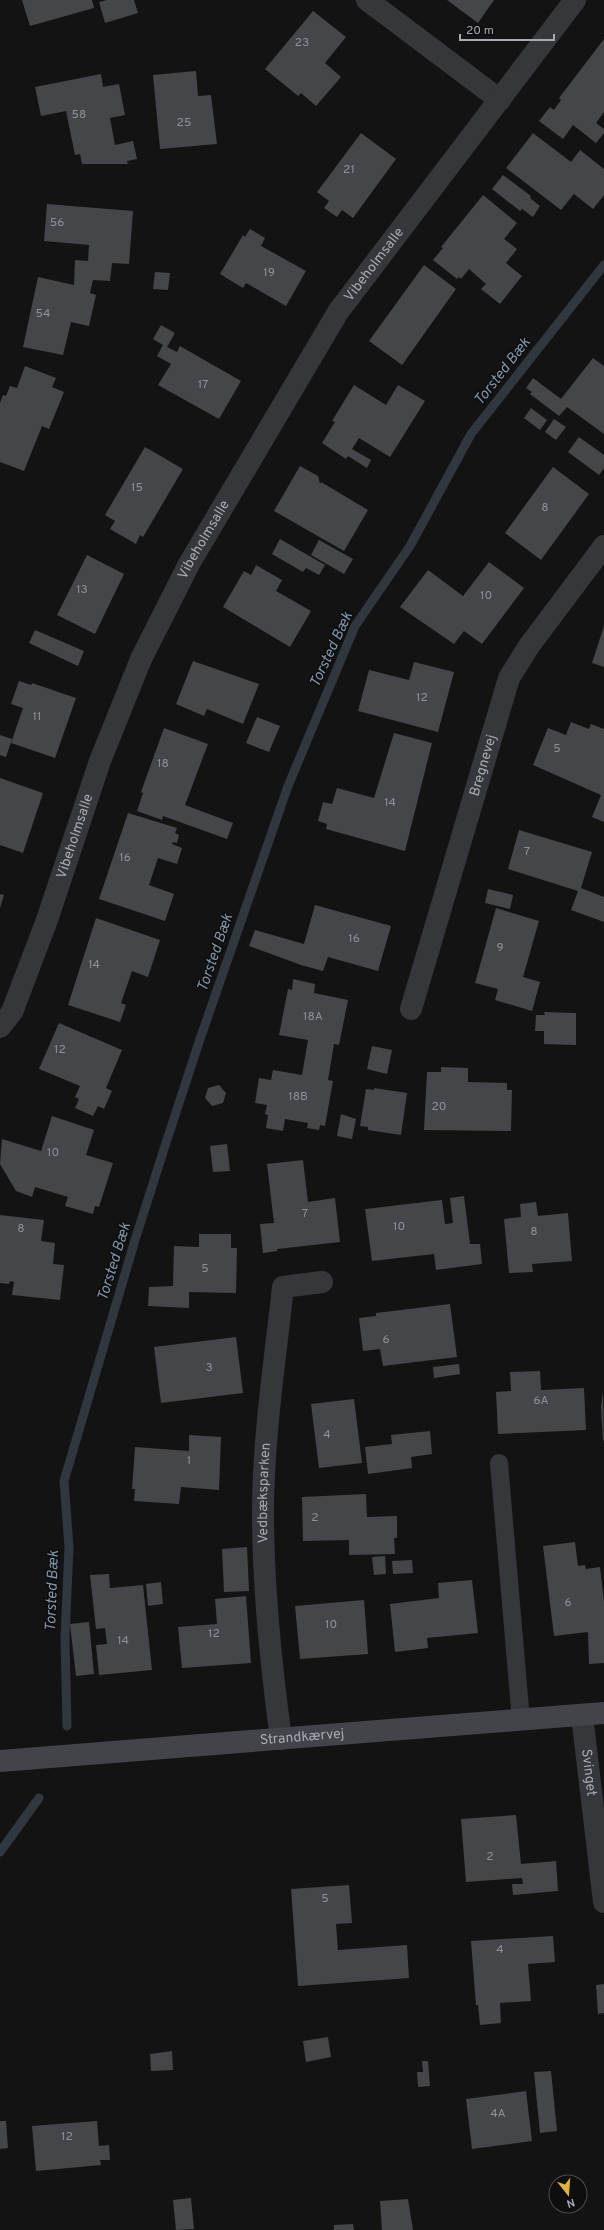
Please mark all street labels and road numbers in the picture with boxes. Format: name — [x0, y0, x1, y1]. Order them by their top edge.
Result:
street label: Vibeholmsalle — [341, 224, 408, 305]
street label: Vibeholmsalle — [174, 497, 233, 582]
street label: Bregnevej — [466, 733, 500, 798]
street label: Vibeholmsalle — [53, 792, 97, 881]
street label: Vedbæksparken — [254, 1442, 274, 1543]
street label: Strandkærvej — [259, 1725, 345, 1749]
street label: Svinget — [578, 1748, 600, 1797]

